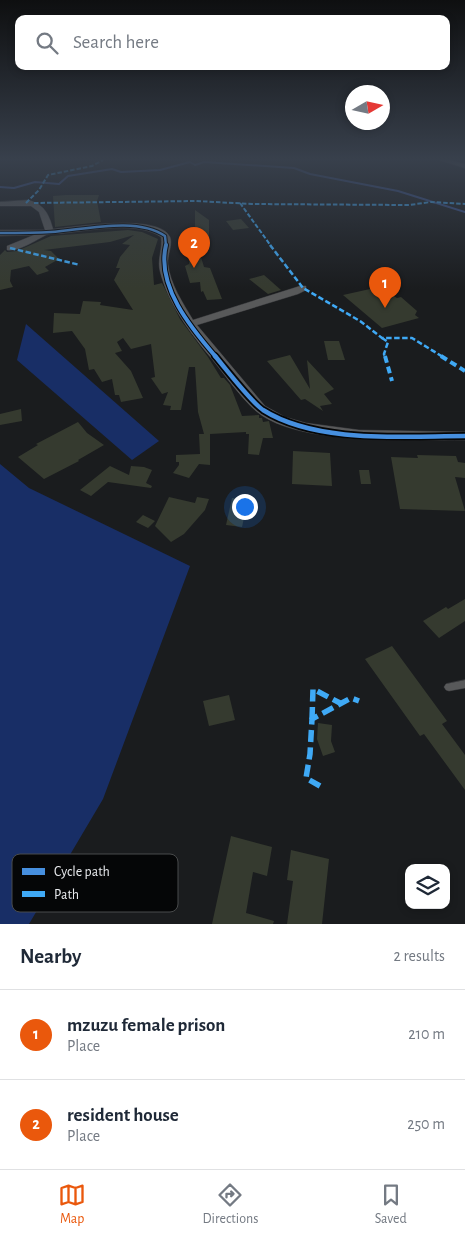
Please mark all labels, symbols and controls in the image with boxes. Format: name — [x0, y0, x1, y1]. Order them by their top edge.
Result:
search box — [15, 15, 450, 70]
icon: search — [33, 29, 61, 57]
text: Search here — [73, 33, 159, 52]
north arrow — [345, 85, 390, 130]
pin: 2 — [178, 227, 210, 268]
pin: 1 — [369, 267, 401, 308]
your location — [232, 494, 258, 520]
legend — [12, 854, 178, 912]
map controls — [405, 864, 450, 909]
button: layers — [405, 864, 450, 909]
text: Cycle path — [54, 865, 110, 879]
text: Path — [54, 888, 79, 902]
text: Nearby — [20, 946, 81, 967]
text: 2 results — [393, 948, 445, 964]
text: mzuzu female prison — [67, 1016, 225, 1035]
text: 1 — [33, 1026, 39, 1042]
text: 210 m — [408, 1026, 445, 1042]
text: Place — [67, 1038, 100, 1054]
text: resident house — [67, 1106, 179, 1125]
text: 2 — [32, 1116, 40, 1132]
text: 250 m — [407, 1116, 445, 1132]
text: Place — [67, 1128, 100, 1144]
tab: Map — [58, 1181, 86, 1228]
tab: Directions — [203, 1181, 258, 1228]
tab: Saved — [375, 1181, 407, 1228]

